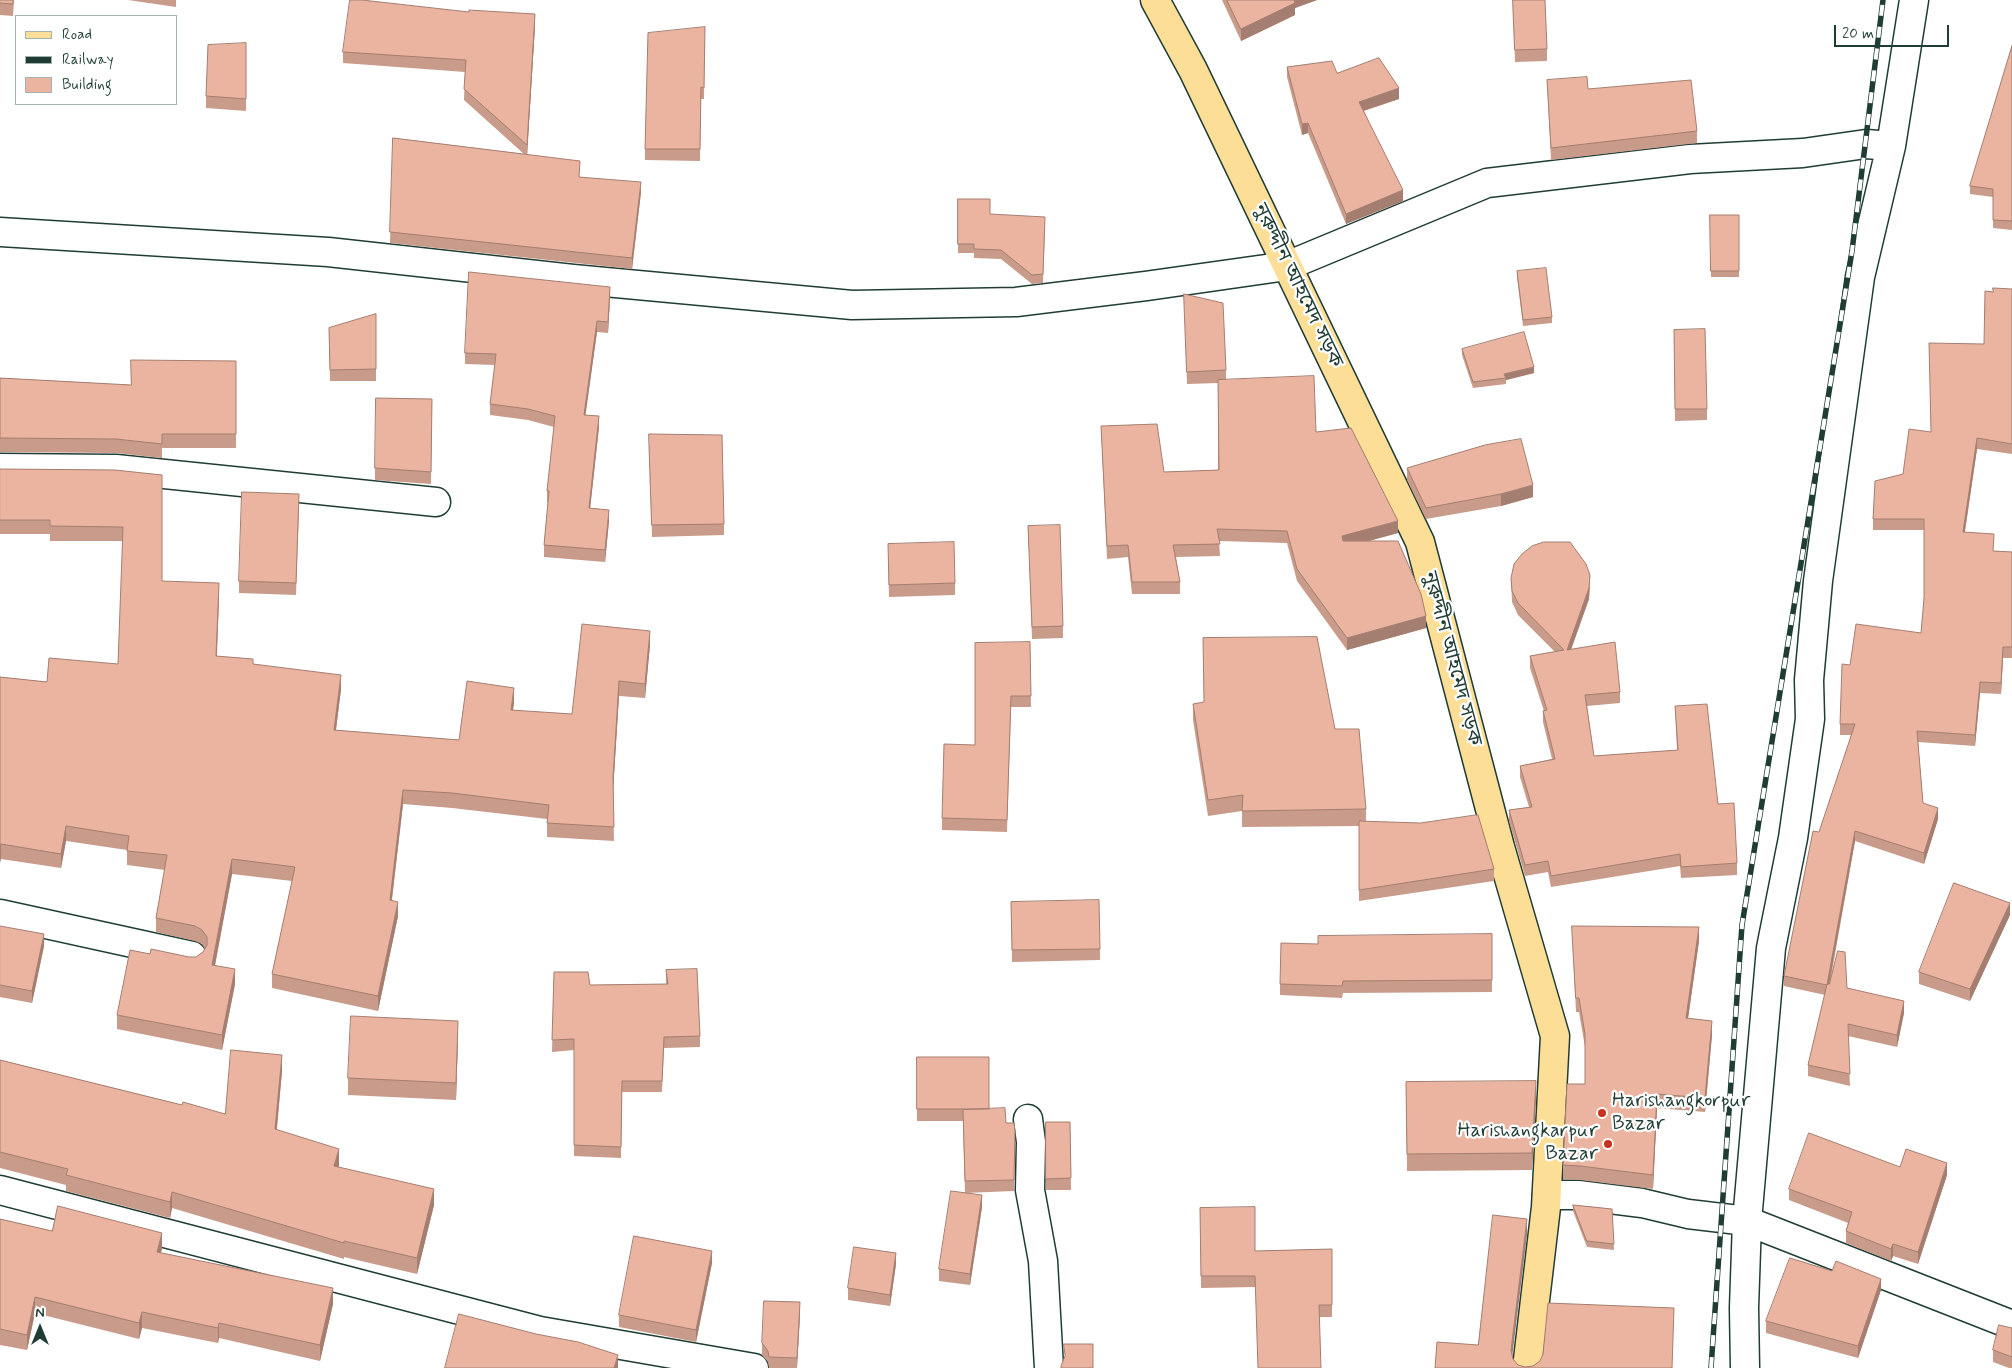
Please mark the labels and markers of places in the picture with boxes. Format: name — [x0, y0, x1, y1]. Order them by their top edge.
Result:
place label: Harishangkorpur Bazar — [1612, 1090, 1750, 1137]
marker: Harishangkorpur Bazar — [1596, 1107, 1608, 1119]
place label: Harishangkarpur Bazar — [1457, 1120, 1598, 1167]
marker: Harishangkarpur Bazar — [1602, 1138, 1614, 1150]

